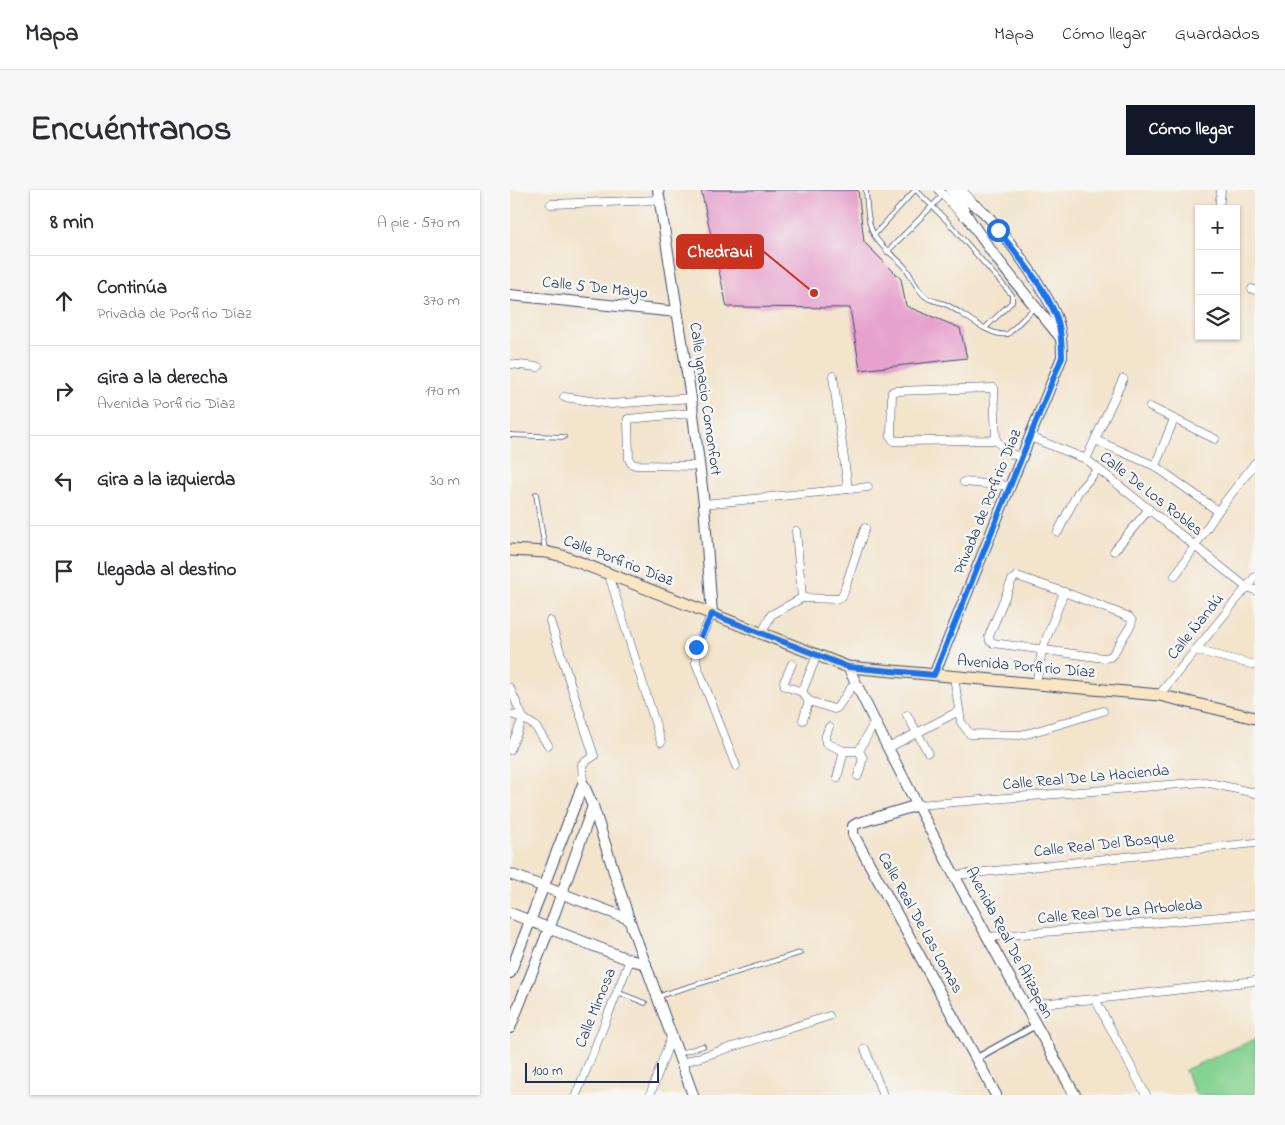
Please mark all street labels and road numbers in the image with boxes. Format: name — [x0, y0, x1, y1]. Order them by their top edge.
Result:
street label: Calle 5 De Mayo — [541, 271, 649, 305]
street label: Calle Ignacio Comonfort — [682, 321, 728, 478]
street label: Privada de Porfirio Díaz — [948, 425, 1028, 578]
street label: Calle De Los Robles — [1094, 446, 1208, 542]
street label: Calle Porfirio Díaz — [560, 529, 677, 593]
street label: Calle Ñandú — [1162, 589, 1230, 665]
street label: Avenida Porfirio Díaz — [956, 649, 1096, 685]
street label: Calle Real De La Hacienda — [1002, 759, 1170, 797]
street label: Calle Real Del Bosque — [1033, 826, 1176, 864]
street label: Calle Real De Las Lomas — [871, 848, 969, 998]
street label: Avenida Real De Atizapan — [959, 863, 1059, 1023]
street label: Calle Real De La Arboleda — [1037, 893, 1203, 931]
street label: Calle Mimosa — [569, 965, 623, 1051]

